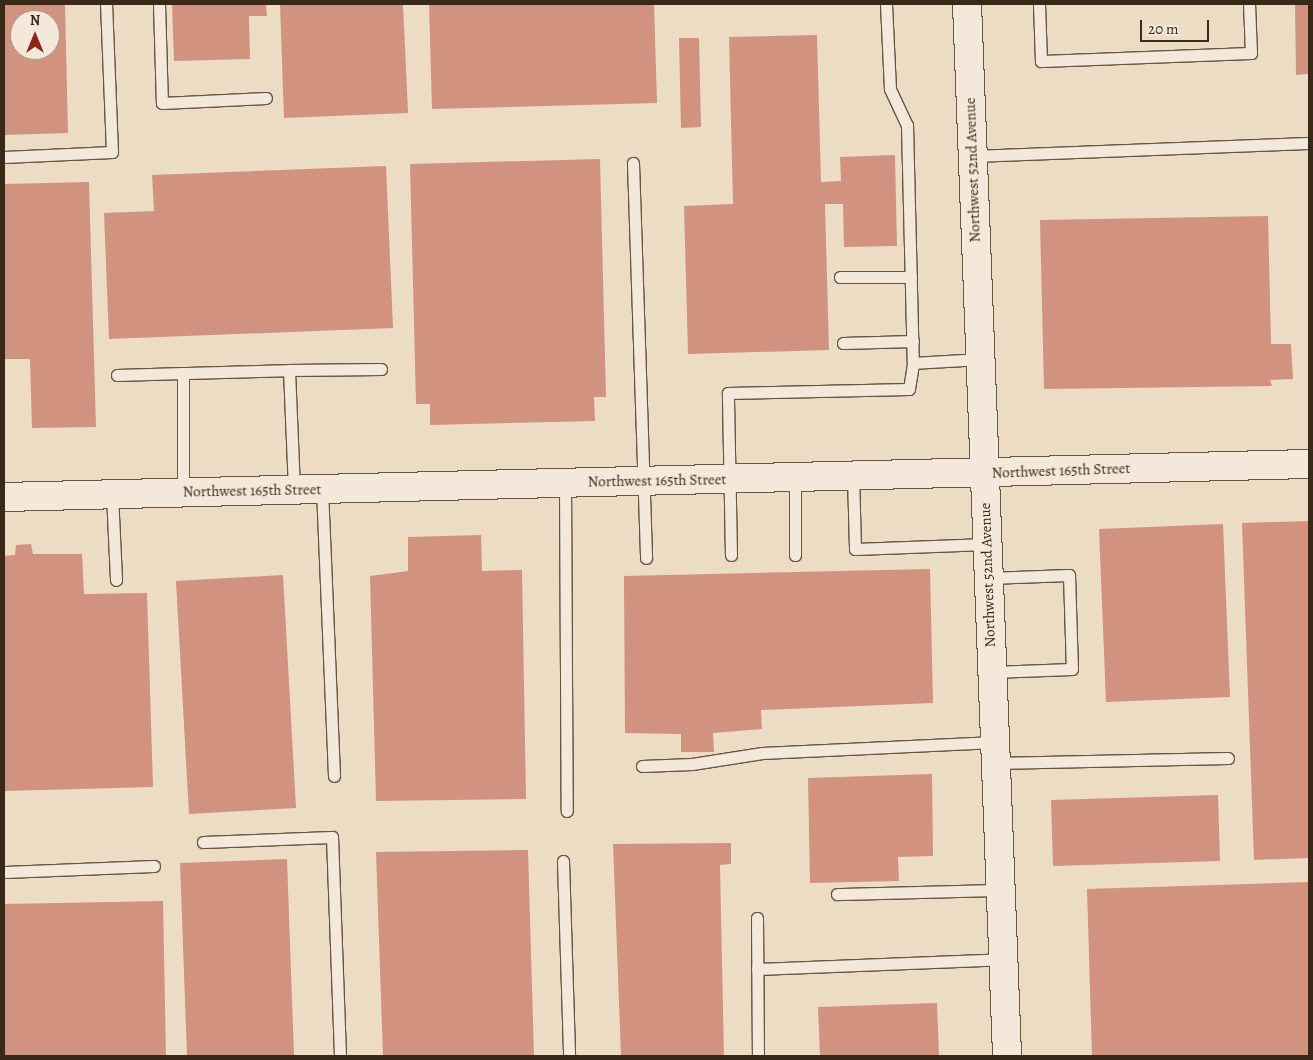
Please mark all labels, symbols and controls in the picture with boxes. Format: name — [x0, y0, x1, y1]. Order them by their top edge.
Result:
north arrow — [10, 10, 60, 60]
scale bar — [1143, 10, 1212, 42]
text: N — [30, 11, 40, 30]
text: 20 m — [1148, 19, 1179, 39]
street label: Northwest 52nd Avenue — [961, 97, 985, 243]
street label: Northwest 165th Street — [991, 460, 1131, 482]
street label: Northwest 165th Street — [588, 471, 726, 491]
street label: Northwest 165th Street — [183, 481, 321, 501]
street label: Northwest 52nd Avenue — [976, 502, 1000, 648]

